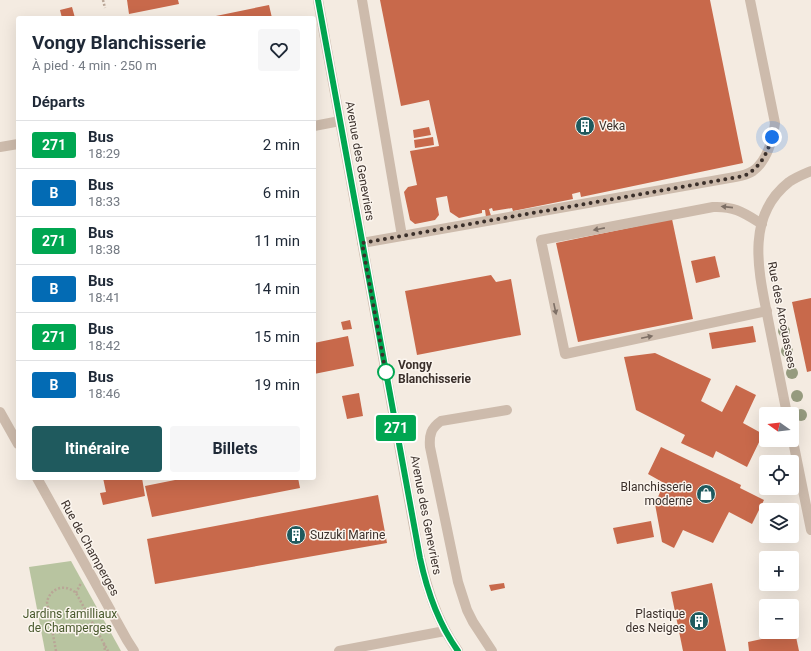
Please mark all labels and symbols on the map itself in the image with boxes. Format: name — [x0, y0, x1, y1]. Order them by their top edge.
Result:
street label: Avenue des Genevriers — [343, 100, 377, 222]
building icon: Veka — [574, 115, 596, 137]
place label: Veka — [599, 119, 625, 133]
your location — [762, 127, 782, 147]
one-way arrow — [721, 204, 733, 211]
one-way arrow — [593, 226, 605, 232]
street label: Rue des Arcouasses — [765, 260, 799, 370]
one-way arrow — [553, 303, 559, 315]
one-way arrow — [640, 333, 653, 339]
place label: Vongy Blanchisserie — [398, 358, 472, 386]
marker: Vongy Blanchisserie — [377, 363, 395, 381]
north arrow — [759, 407, 799, 447]
line badge: 271 — [373, 415, 419, 441]
street label: Avenue des Genevriers — [408, 454, 444, 576]
place label: Blanchisserie moderne — [621, 480, 692, 508]
shop icon: Blanchisserie moderne — [695, 483, 717, 505]
street label: Rue de Champerges — [58, 498, 122, 598]
building icon: Suzuki Marine — [285, 524, 307, 546]
place label: Suzuki Marine — [310, 528, 385, 542]
park label: Jardins familliaux de Champerges — [23, 607, 117, 635]
place label: Plastique des Neiges — [626, 607, 685, 635]
building icon: Plastique des Neiges — [688, 610, 710, 632]

